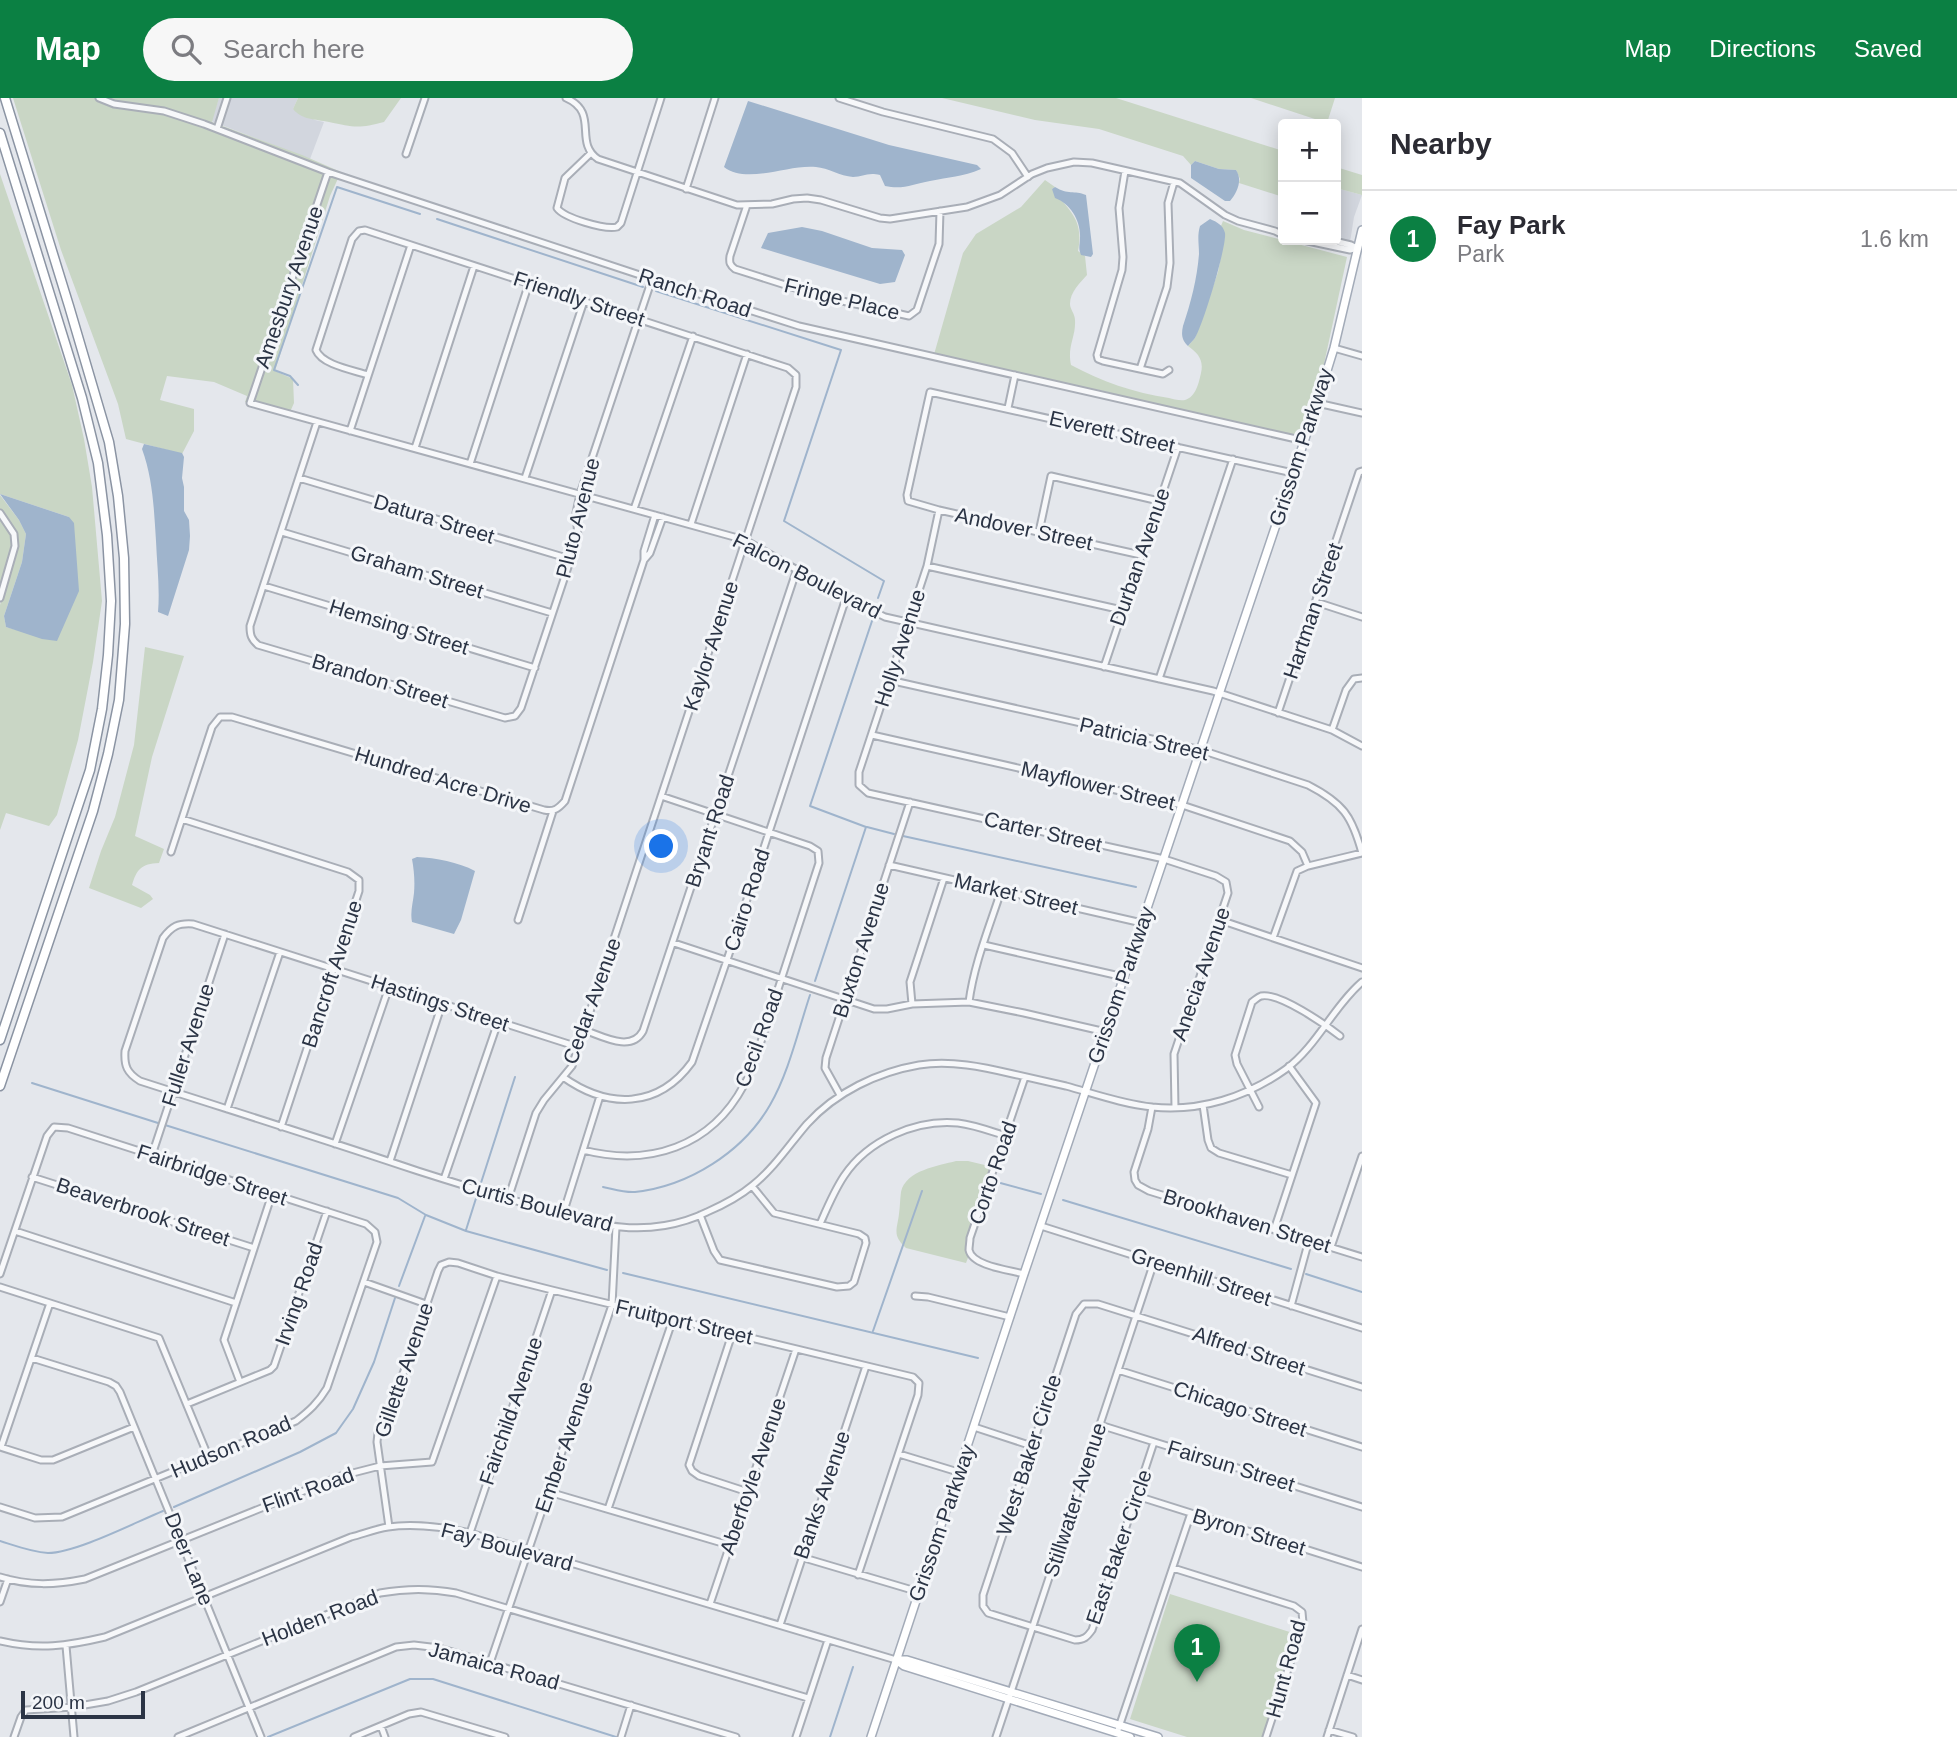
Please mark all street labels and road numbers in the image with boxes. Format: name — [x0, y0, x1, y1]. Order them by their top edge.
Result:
street label: Amesbury Avenue — [250, 203, 327, 371]
street label: Ranch Road — [636, 264, 754, 322]
street label: Friendly Street — [511, 266, 648, 331]
street label: Fringe Place — [782, 273, 902, 324]
street label: Grissom Parkway — [1264, 365, 1337, 529]
street label: Everett Street — [1047, 406, 1177, 457]
street label: Pluto Avenue — [551, 455, 604, 581]
street label: Durban Avenue — [1105, 485, 1174, 629]
street label: Datura Street — [371, 489, 497, 548]
street label: Andover Street — [953, 503, 1095, 554]
street label: Falcon Boulevard — [729, 528, 885, 623]
street label: Graham Street — [348, 540, 487, 603]
street label: Hartman Street — [1278, 540, 1347, 682]
street label: Kaylor Avenue — [679, 578, 742, 714]
street label: Holly Avenue — [870, 586, 929, 710]
street label: Hemsing Street — [327, 594, 472, 659]
street label: Brandon Street — [309, 649, 451, 712]
street label: Patricia Street — [1077, 712, 1211, 765]
street label: Hundred Acre Drive — [352, 742, 534, 817]
street label: Mayflower Street — [1019, 757, 1178, 814]
street label: Bryant Road — [681, 772, 738, 890]
street label: Carter Street — [982, 807, 1104, 856]
street label: Cairo Road — [719, 846, 774, 954]
street label: Market Street — [952, 868, 1080, 919]
street label: Buxton Avenue — [828, 879, 893, 1020]
street label: Bancroft Avenue — [297, 897, 366, 1051]
street label: Grissom Parkway — [1083, 903, 1158, 1066]
street label: Anecia Avenue — [1167, 904, 1234, 1044]
street label: Cedar Avenue — [558, 935, 625, 1067]
street label: Hastings Street — [368, 969, 512, 1036]
street label: Fuller Avenue — [157, 980, 218, 1109]
street label: Cecil Road — [730, 986, 787, 1090]
street label: Corto Road — [964, 1118, 1021, 1227]
street label: Fairbridge Street — [134, 1139, 290, 1210]
street label: Beaverbrook Street — [54, 1173, 233, 1250]
street label: Curtis Boulevard — [459, 1173, 615, 1236]
street label: Brookhaven Street — [1161, 1184, 1334, 1257]
street label: Irving Road — [270, 1239, 327, 1348]
street label: Greenhill Street — [1128, 1243, 1274, 1310]
street label: Fruitport Street — [613, 1295, 755, 1349]
street label: Gillette Avenue — [370, 1299, 437, 1440]
street label: Alfred Street — [1190, 1322, 1308, 1380]
street label: Fairchild Avenue — [474, 1334, 547, 1488]
street label: West Baker Circle — [992, 1372, 1065, 1538]
street label: Chicago Street — [1171, 1376, 1310, 1441]
street label: Ember Avenue — [530, 1378, 597, 1516]
street label: Aberfoyle Avenue — [715, 1394, 790, 1557]
street label: Hudson Road — [167, 1411, 294, 1482]
street label: Stillwater Avenue — [1039, 1420, 1110, 1580]
street label: Banks Avenue — [789, 1428, 854, 1562]
street label: Fairsun Street — [1165, 1435, 1298, 1496]
street label: Grissom Parkway — [904, 1441, 979, 1604]
street label: Flint Road — [259, 1462, 357, 1517]
street label: East Baker Circle — [1081, 1466, 1156, 1627]
street label: Byron Street — [1190, 1503, 1308, 1560]
street label: Deer Lane — [160, 1509, 218, 1609]
street label: Fay Boulevard — [439, 1518, 576, 1575]
street label: Holden Road — [258, 1585, 381, 1650]
street label: Hunt Road — [1261, 1617, 1310, 1720]
street label: Jamaica Road — [426, 1637, 562, 1694]

